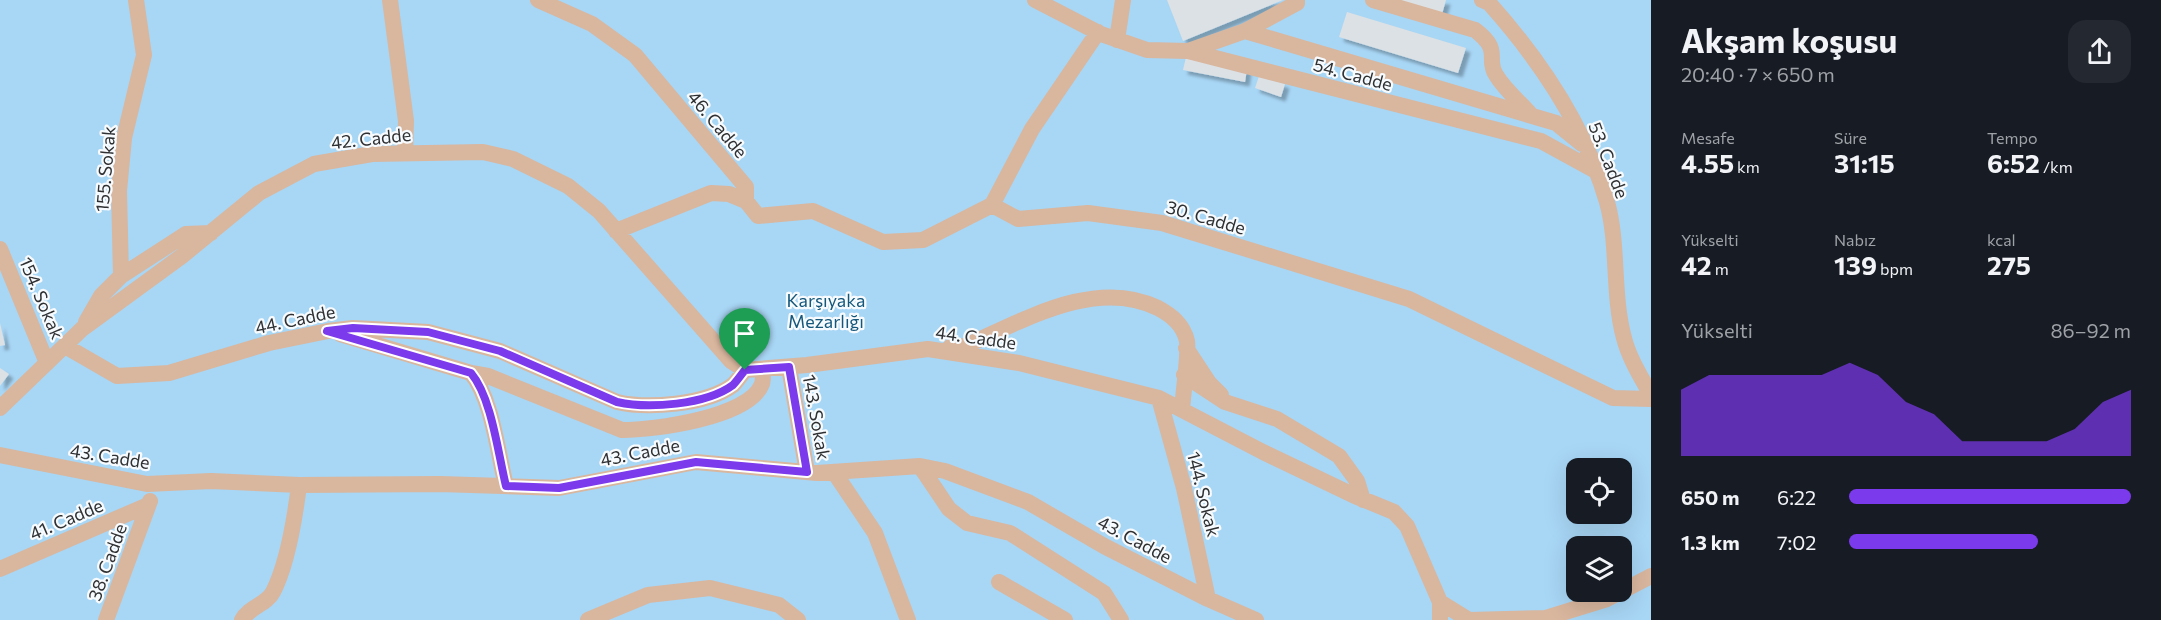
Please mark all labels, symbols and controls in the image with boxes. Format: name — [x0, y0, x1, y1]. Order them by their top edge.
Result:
text: Akşam koşusu — [1681, 19, 1897, 60]
button: share — [2068, 20, 2131, 83]
street label: 54. Cadde — [1311, 53, 1395, 95]
text: 20:40 · 7 × 650 m — [1681, 62, 1835, 86]
street label: 46. Cadde — [683, 86, 753, 162]
street label: 53. Cadde — [1584, 119, 1634, 201]
street label: 42. Cadde — [330, 123, 412, 153]
street label: 155. Sokak — [90, 125, 120, 213]
text: Mesafe — [1681, 128, 1735, 147]
text: Süre — [1834, 128, 1867, 147]
text: Tempo — [1987, 128, 2037, 147]
text: 4.55 — [1681, 147, 1734, 178]
text: 31:15 — [1834, 147, 1895, 178]
text: 6:52 — [1987, 147, 2040, 178]
text: km — [1734, 157, 1760, 176]
text: /km — [2040, 157, 2073, 176]
street label: 30. Cadde — [1164, 195, 1248, 239]
text: Yükselti — [1681, 230, 1739, 249]
text: Nabız — [1834, 230, 1876, 249]
text: kcal — [1987, 230, 2016, 249]
text: 42 — [1681, 249, 1712, 280]
text: 139 — [1834, 249, 1877, 280]
text: 275 — [1987, 249, 2031, 280]
street label: 154. Sokak — [15, 254, 69, 342]
text: m — [1712, 259, 1729, 278]
text: bpm — [1877, 259, 1913, 278]
park label: Karşıyaka Mezarlığı — [787, 289, 865, 332]
street label: 44. Cadde — [253, 300, 337, 338]
pin — [719, 308, 770, 370]
icon: arrive — [728, 317, 761, 350]
text: Yükselti — [1681, 318, 1753, 342]
text: 86–92 m — [2050, 318, 2131, 342]
street label: 44. Cadde — [934, 320, 1018, 354]
street label: 143. Sokak — [799, 373, 835, 462]
street label: 43. Cadde — [598, 434, 682, 470]
street label: 43. Cadde — [69, 439, 151, 473]
street label: 144. Sokak — [1183, 449, 1225, 539]
map controls — [1566, 458, 1632, 602]
button: locate — [1566, 458, 1632, 524]
text: 650 m — [1681, 485, 1740, 509]
text: 6:22 — [1777, 485, 1816, 509]
street label: 41. Cadde — [26, 494, 106, 544]
street label: 43. Cadde — [1094, 510, 1176, 568]
street label: 38. Cadde — [83, 520, 131, 604]
text: 1.3 km — [1681, 530, 1740, 554]
text: 7:02 — [1777, 530, 1816, 554]
button: layers — [1566, 536, 1632, 602]

